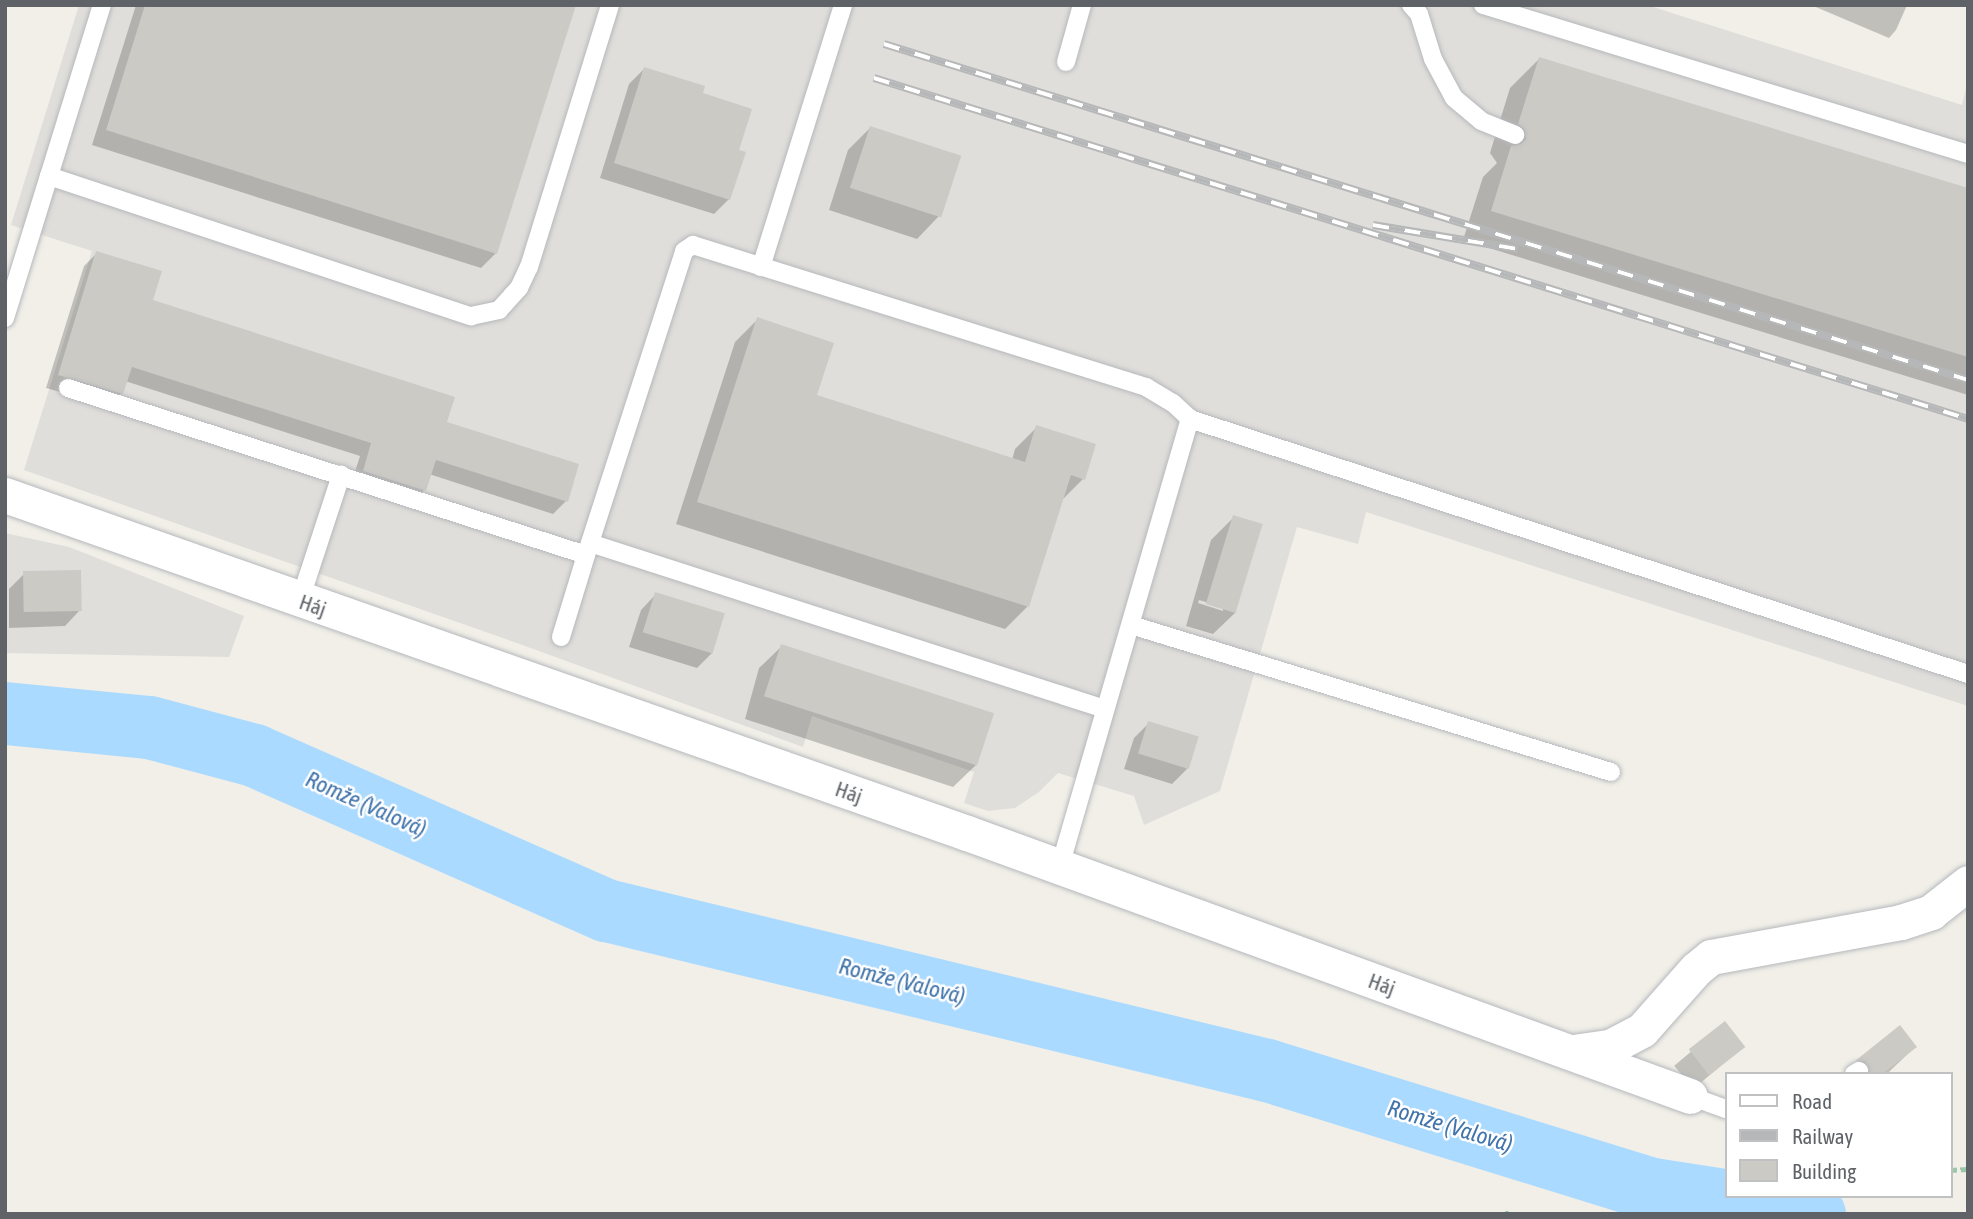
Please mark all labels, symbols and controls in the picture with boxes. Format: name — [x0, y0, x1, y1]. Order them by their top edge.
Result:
street label: Háj — [296, 589, 330, 621]
water label: Romže (Valová) — [301, 765, 431, 843]
street label: Háj — [832, 776, 866, 808]
water label: Romže (Valová) — [836, 952, 968, 1010]
street label: Háj — [1365, 968, 1399, 1000]
legend — [1724, 1072, 1952, 1198]
text: Road — [1792, 1089, 1832, 1113]
water label: Romže (Valová) — [1384, 1094, 1516, 1158]
text: Railway — [1792, 1124, 1853, 1148]
text: Building — [1792, 1159, 1856, 1183]

